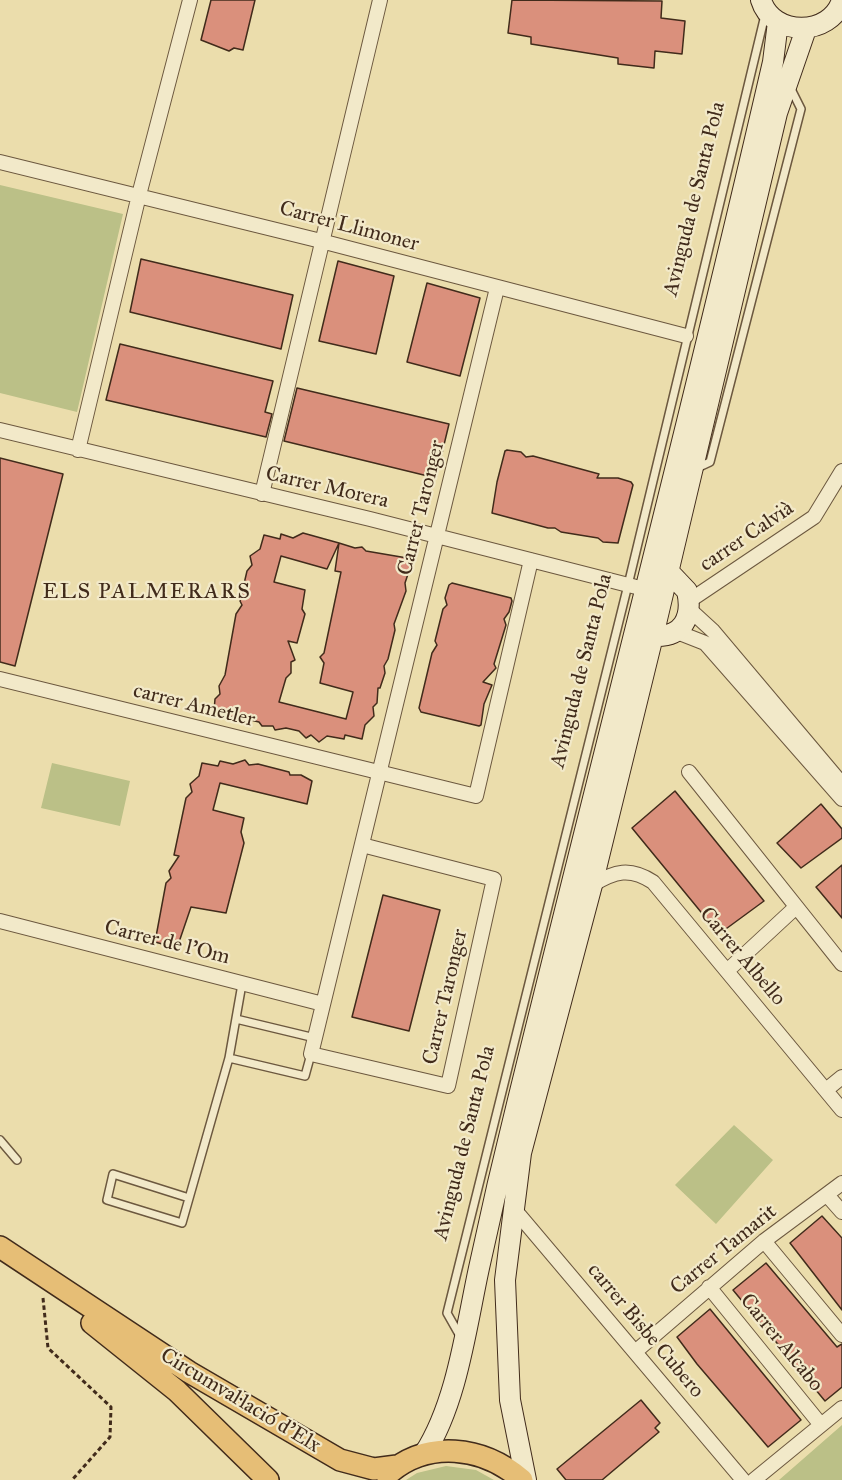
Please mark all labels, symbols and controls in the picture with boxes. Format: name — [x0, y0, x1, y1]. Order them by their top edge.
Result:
street label: Avinguda de Santa Pola — [659, 99, 731, 299]
street label: Carrer Llimoner — [277, 196, 421, 258]
street label: Carrer Taronger — [393, 438, 451, 578]
street label: Carrer Morera — [263, 462, 391, 514]
street label: carrer Calvià — [695, 496, 799, 578]
street label: Avinguda de Santa Pola — [546, 571, 618, 771]
district label: ELS PALMERARS — [43, 580, 251, 606]
street label: carrer Ametler — [130, 679, 258, 733]
street label: Carrer Albello — [694, 903, 790, 1011]
street label: Carrer de l'Om — [102, 915, 232, 971]
street label: Carrer Taronger — [418, 927, 474, 1067]
street label: Avinguda de Santa Pola — [429, 1043, 501, 1243]
street label: Carrer Tamarit — [666, 1199, 782, 1301]
street label: carrer Bisbe Cubero — [581, 1259, 709, 1403]
street label: Carrer Alcabo — [734, 1289, 828, 1397]
street label: Circumval·lació d'Elx — [155, 1343, 325, 1459]

